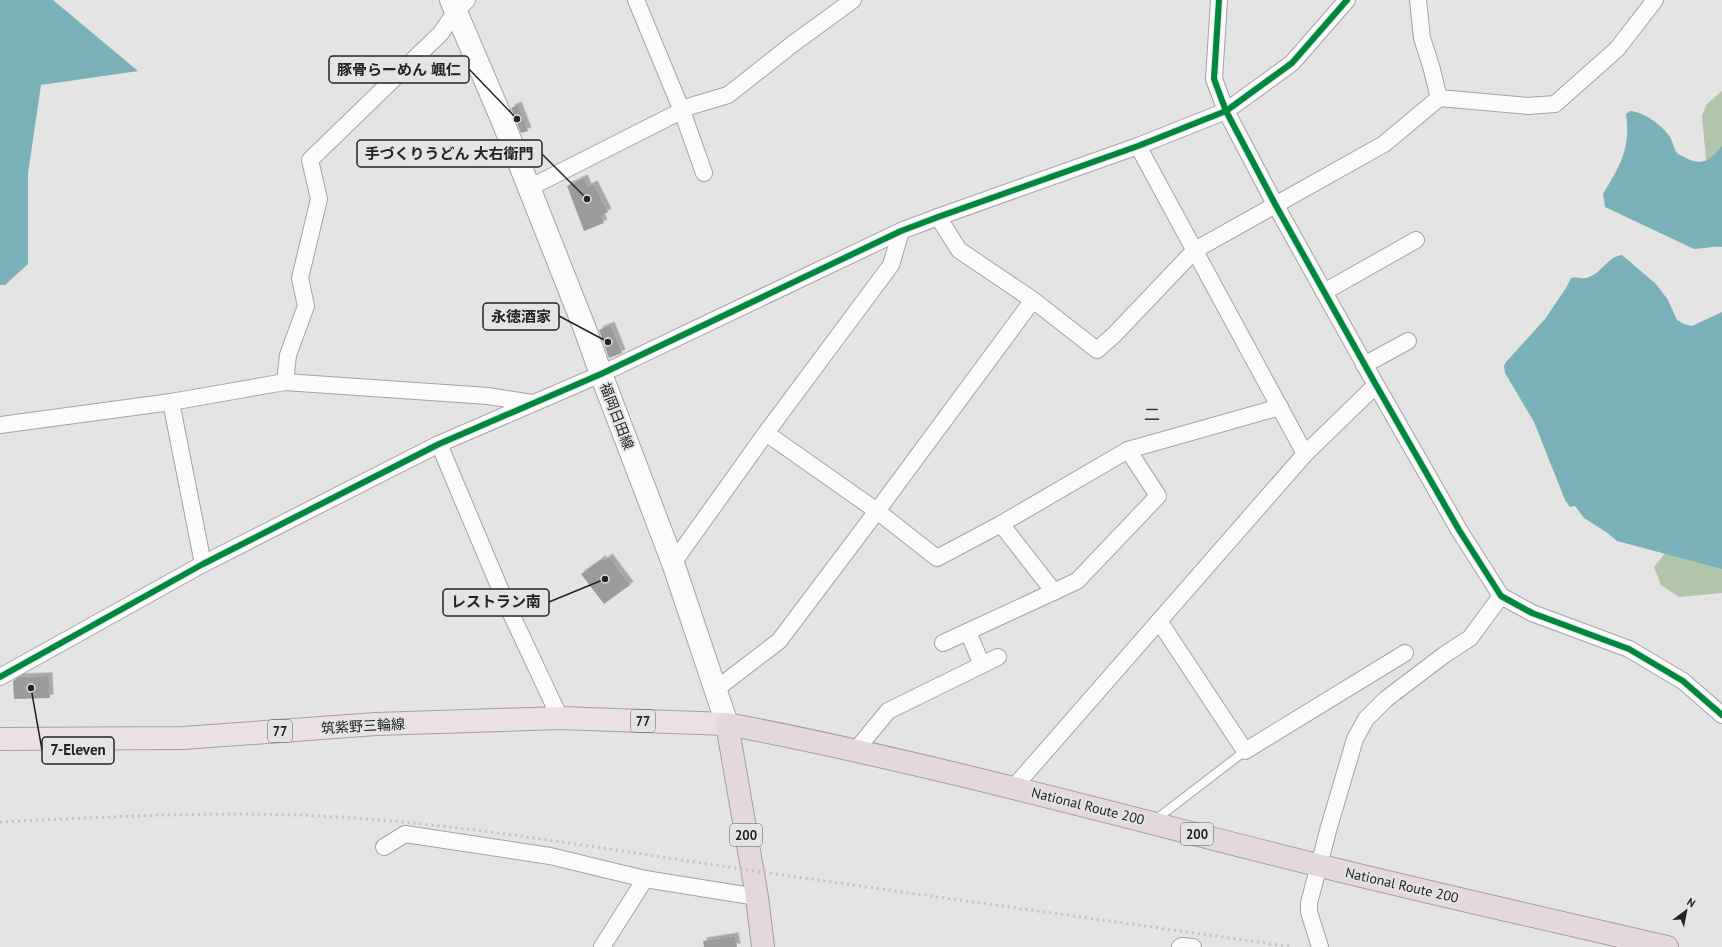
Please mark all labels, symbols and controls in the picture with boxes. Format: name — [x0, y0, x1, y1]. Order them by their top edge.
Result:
callout: 豚骨らーめん 颯仁 — [329, 56, 469, 83]
text: 豚骨らーめん 颯仁 — [337, 60, 461, 79]
callout: 手づくりうどん 大右衛門 — [357, 140, 542, 167]
text: 手づくりうどん 大右衛門 — [365, 144, 533, 163]
callout: 永徳酒家 — [483, 303, 559, 330]
text: 永徳酒家 — [491, 307, 551, 326]
street label: 福岡日田線 — [596, 380, 638, 452]
district label: 二 — [1144, 404, 1160, 424]
callout: レストラン南 — [443, 589, 549, 616]
text: レストラン南 — [451, 592, 541, 611]
road number: 77 — [631, 710, 655, 732]
street label: 筑紫野三輪線 — [321, 715, 405, 737]
road number: 77 — [268, 720, 292, 742]
callout: 7-Eleven — [42, 737, 114, 764]
text: 7-Eleven — [50, 740, 106, 759]
street label: National Route 200 — [1030, 783, 1147, 829]
road number: 200 — [1181, 823, 1213, 845]
road number: 200 — [730, 824, 762, 846]
street label: National Route 200 — [1344, 863, 1461, 907]
north arrow — [1666, 891, 1706, 931]
text: N — [1685, 895, 1698, 910]

